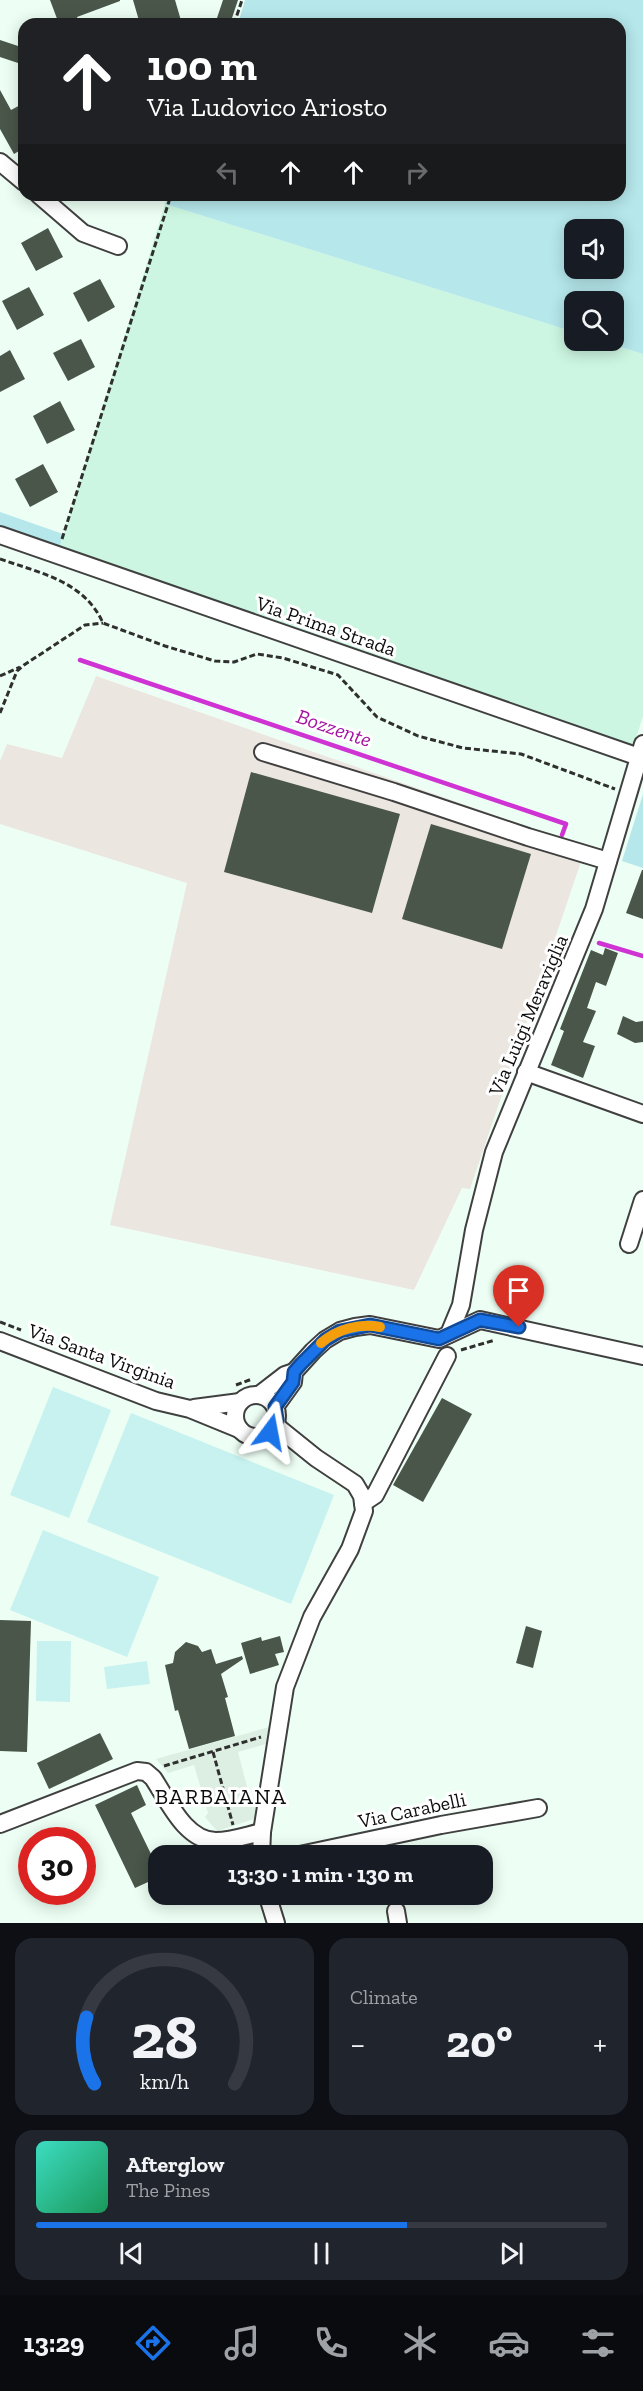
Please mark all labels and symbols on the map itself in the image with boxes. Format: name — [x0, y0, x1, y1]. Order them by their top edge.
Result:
street label: Via Prima Strada — [252, 591, 399, 661]
water label: Bozzente — [293, 703, 375, 752]
street label: Via Luigi Meraviglia — [483, 931, 573, 1100]
pin — [493, 1265, 544, 1327]
street label: Via Santa Virginia — [24, 1318, 179, 1394]
position arrow — [238, 1400, 302, 1464]
district label: BARBAIANA — [155, 1783, 287, 1810]
street label: Via Carabelli — [355, 1787, 468, 1833]
speed limit sign: 30 — [18, 1827, 96, 1905]

